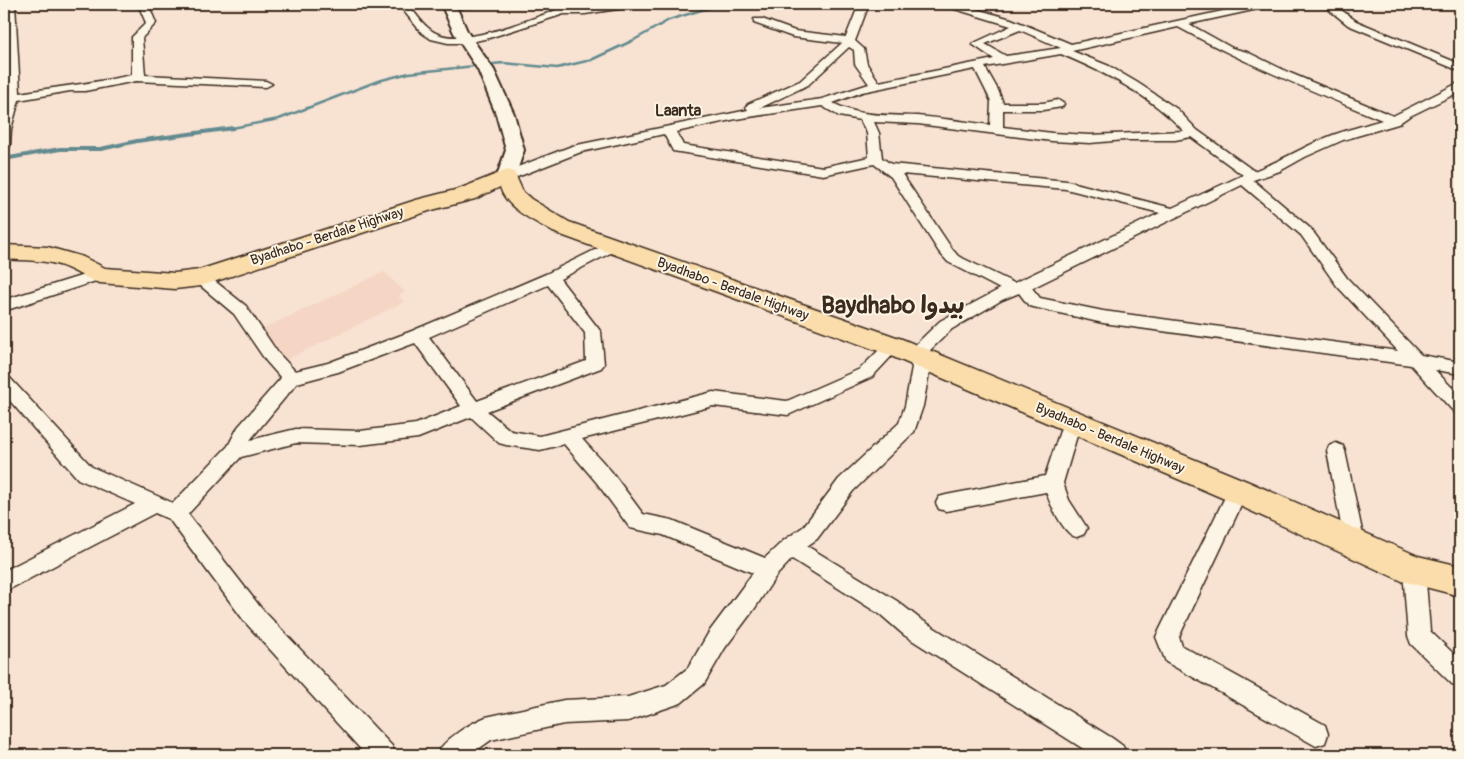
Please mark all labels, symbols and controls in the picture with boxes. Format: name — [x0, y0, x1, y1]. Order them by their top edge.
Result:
district label: Laanta — [655, 101, 702, 121]
street label: Byadhabo - Berdale Highway — [248, 203, 406, 269]
street label: Byadhabo - Berdale Highway — [655, 254, 811, 324]
district label: Baydhabo بيدوا — [821, 291, 965, 320]
street label: Byadhabo - Berdale Highway — [1033, 399, 1187, 477]

